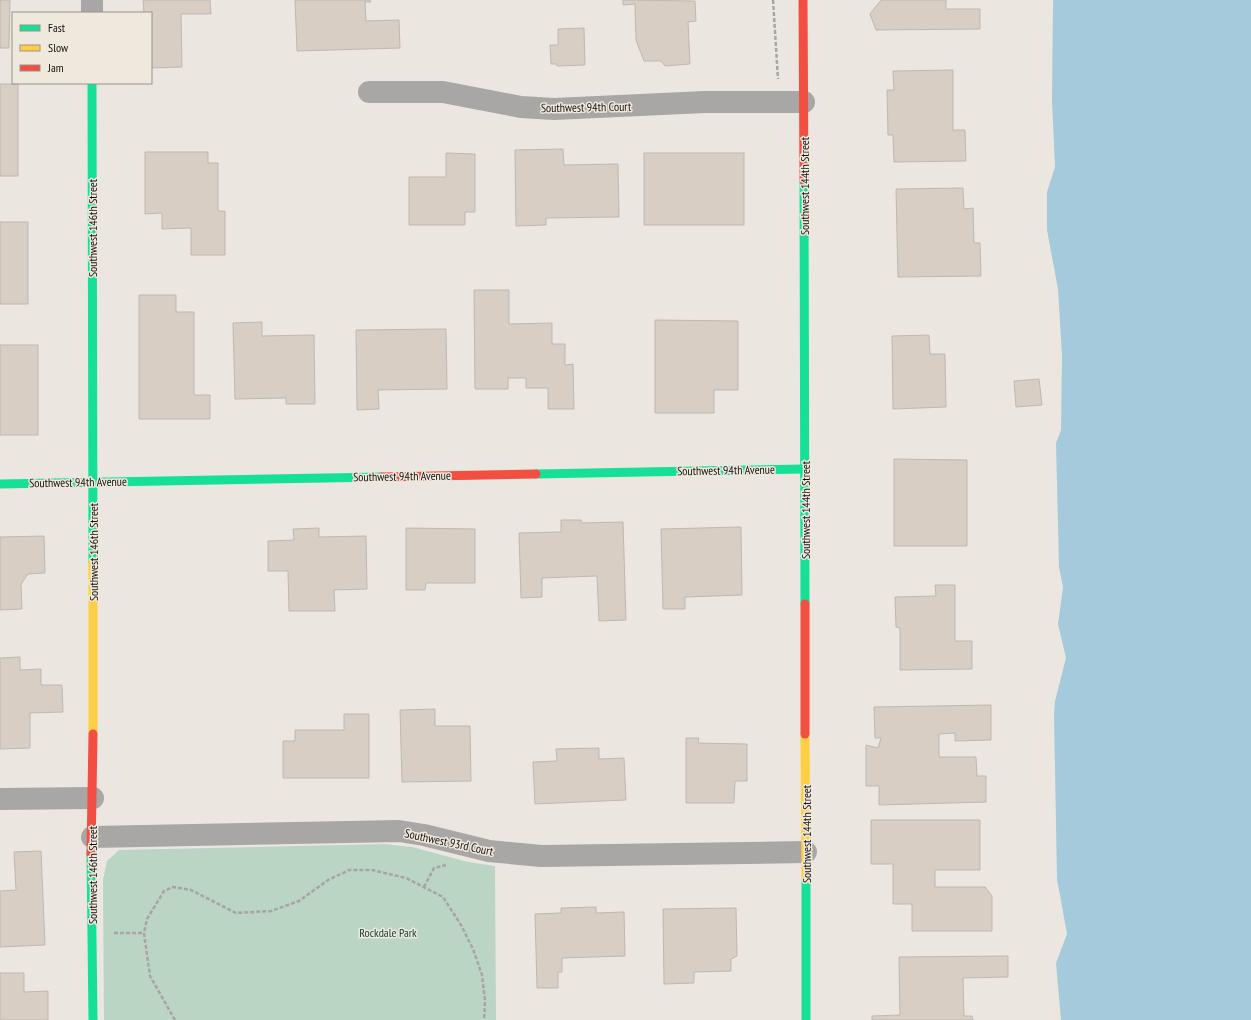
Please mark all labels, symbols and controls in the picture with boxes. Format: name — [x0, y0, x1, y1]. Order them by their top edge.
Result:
legend — [12, 12, 152, 84]
text: Fast — [48, 20, 66, 35]
text: Slow — [48, 40, 69, 55]
text: Jam — [47, 60, 64, 75]
street label: Southwest 94th Court — [541, 99, 632, 115]
street label: Southwest 144th Street — [797, 136, 812, 235]
street label: Southwest 146th Street — [85, 178, 100, 277]
street label: Southwest 144th Street — [798, 460, 813, 559]
street label: Southwest 94th Avenue — [677, 462, 775, 478]
street label: Southwest 94th Avenue — [353, 468, 451, 484]
street label: Southwest 94th Avenue — [29, 474, 127, 490]
street label: Southwest 146th Street — [86, 502, 101, 601]
street label: Southwest 144th Street — [799, 784, 814, 883]
street label: Southwest 146th Street — [85, 825, 100, 924]
street label: Southwest 93rd Court — [403, 825, 495, 859]
park label: Rockdale Park — [359, 925, 417, 940]

